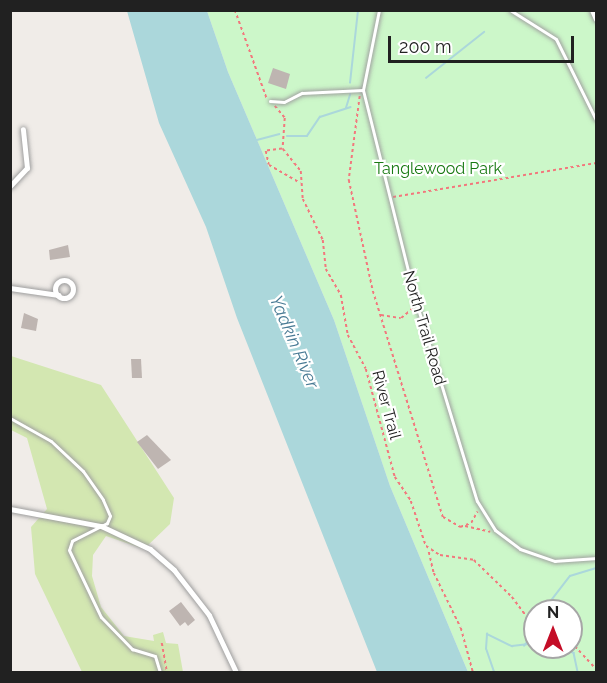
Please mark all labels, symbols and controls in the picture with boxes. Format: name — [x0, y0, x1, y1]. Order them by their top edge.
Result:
scale bar — [391, 24, 577, 62]
text: 200 m — [399, 36, 452, 57]
park label: Tanglewood Park — [374, 159, 502, 179]
street label: North Trail Road — [398, 268, 450, 388]
water label: Yadkin River — [265, 292, 323, 392]
street label: River Trail — [367, 368, 405, 442]
north arrow — [523, 599, 583, 659]
text: N — [547, 603, 559, 622]

